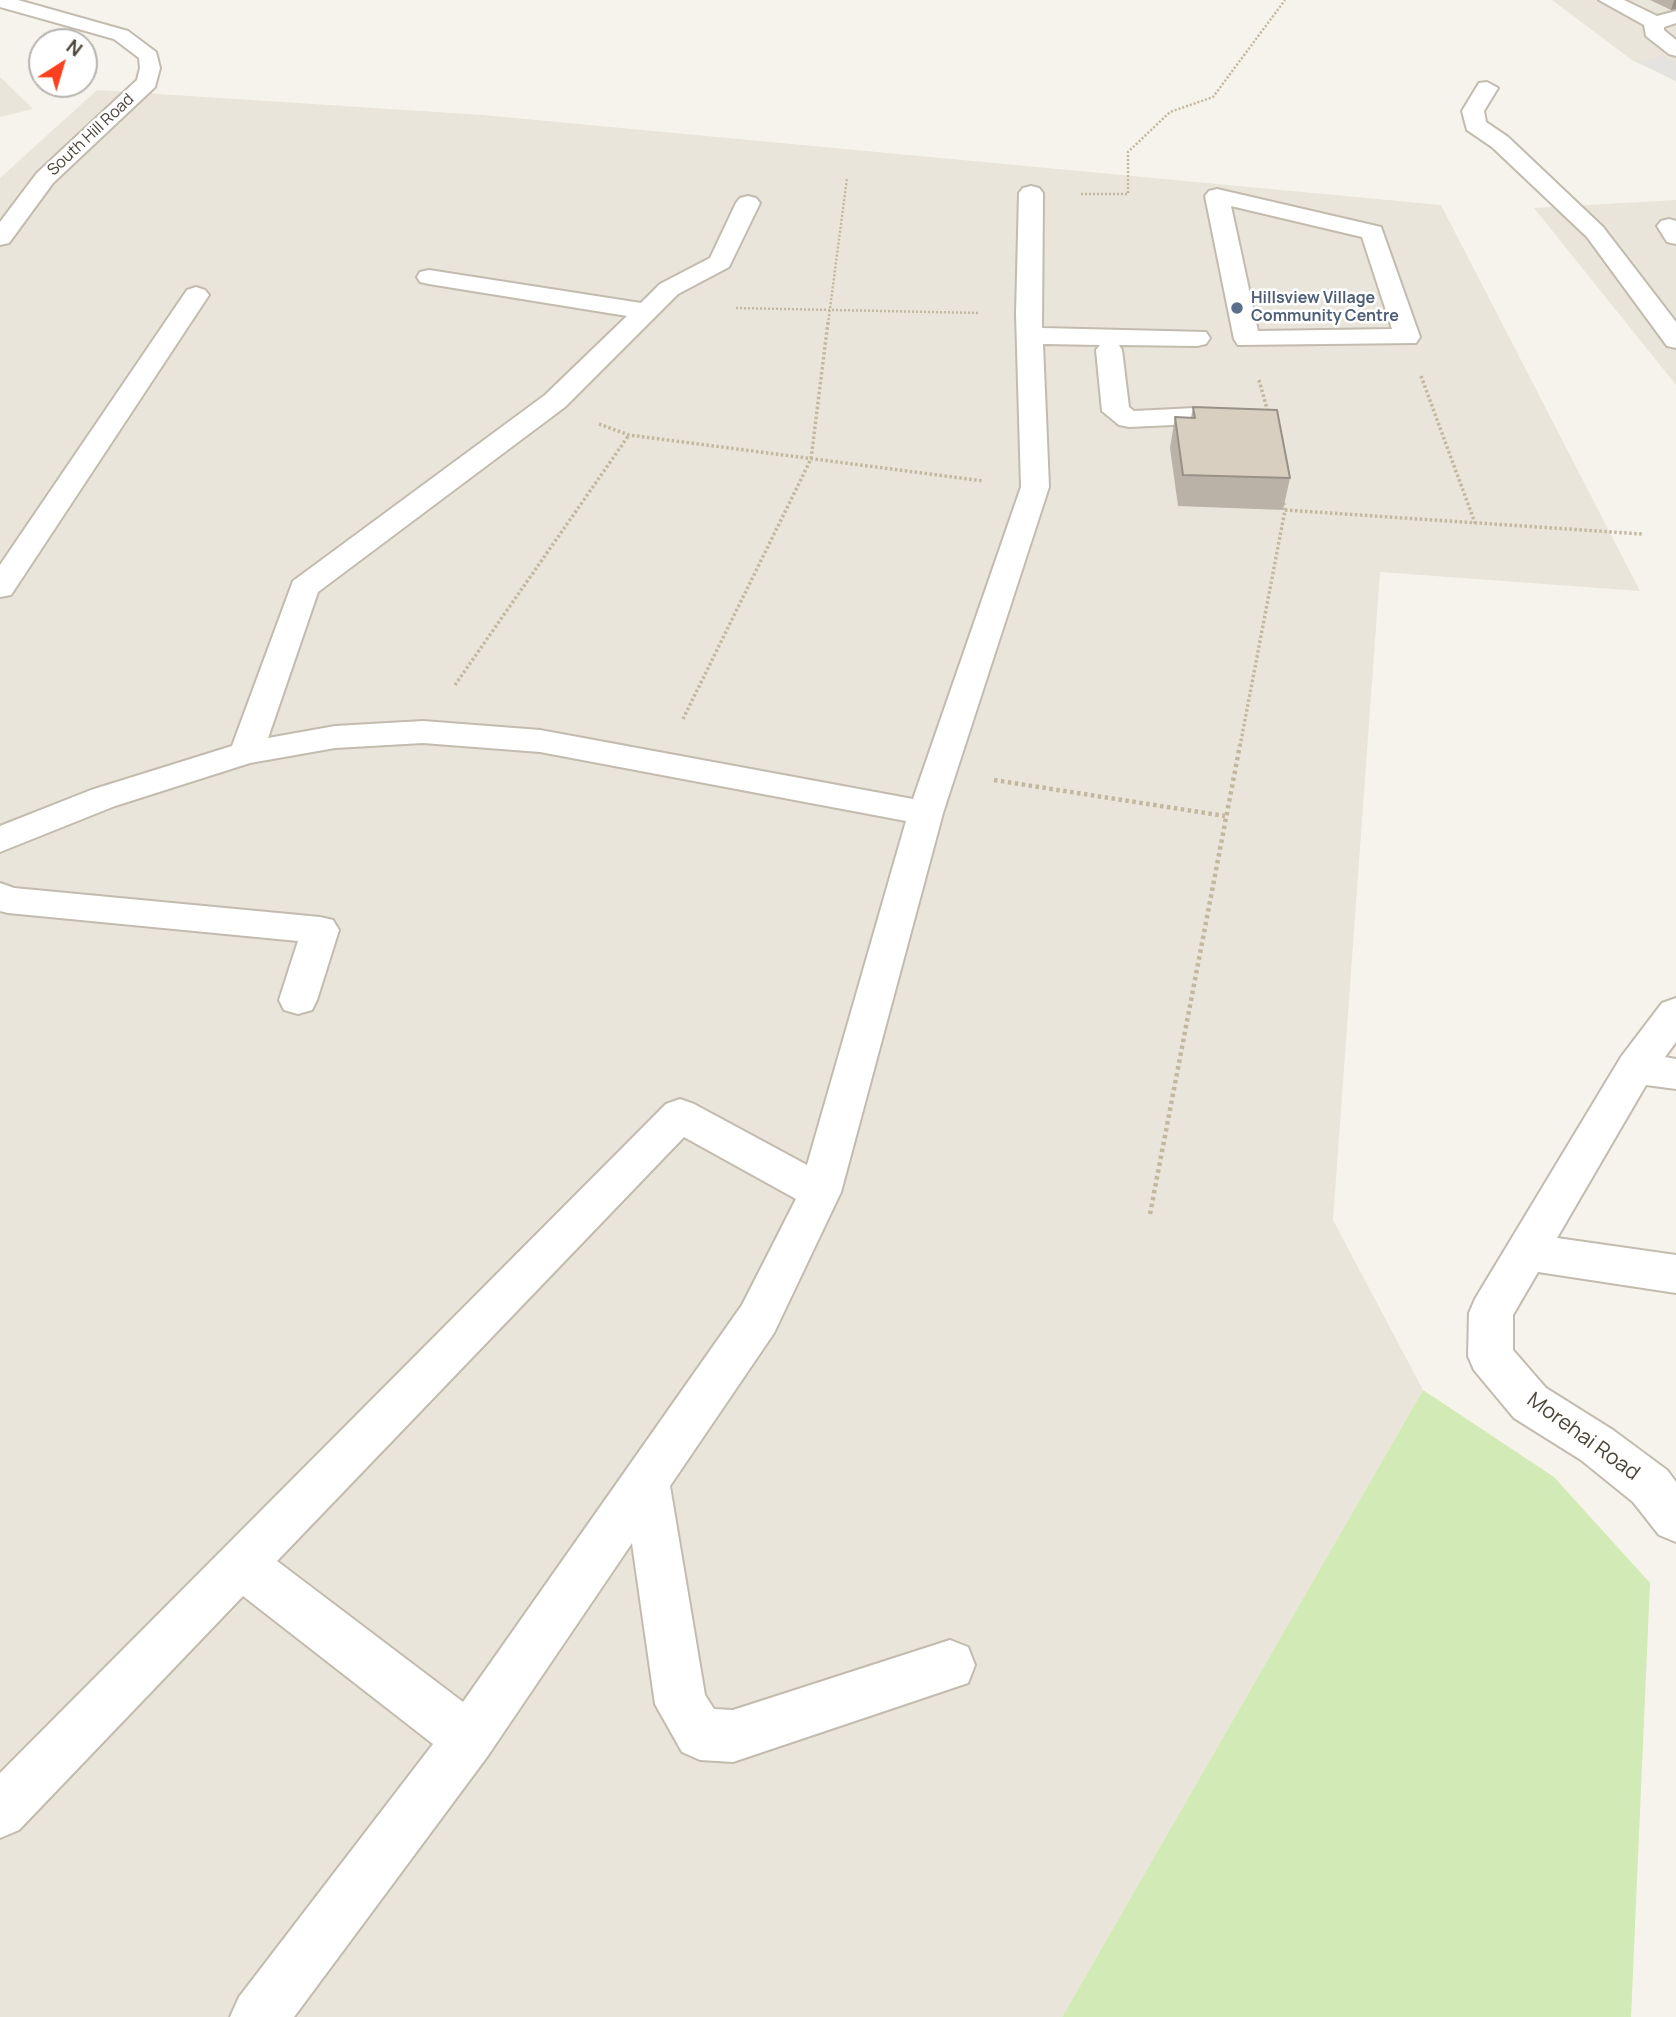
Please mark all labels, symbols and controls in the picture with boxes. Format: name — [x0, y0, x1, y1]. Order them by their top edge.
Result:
north arrow — [28, 28, 98, 98]
text: N — [61, 33, 88, 62]
street label: South Hill Road — [44, 90, 138, 180]
place label: Hillsview Village Community Centre — [1251, 289, 1399, 327]
marker: Hillsview Village Community Centre — [1229, 300, 1245, 316]
street label: Morehai Road — [1522, 1388, 1644, 1486]

